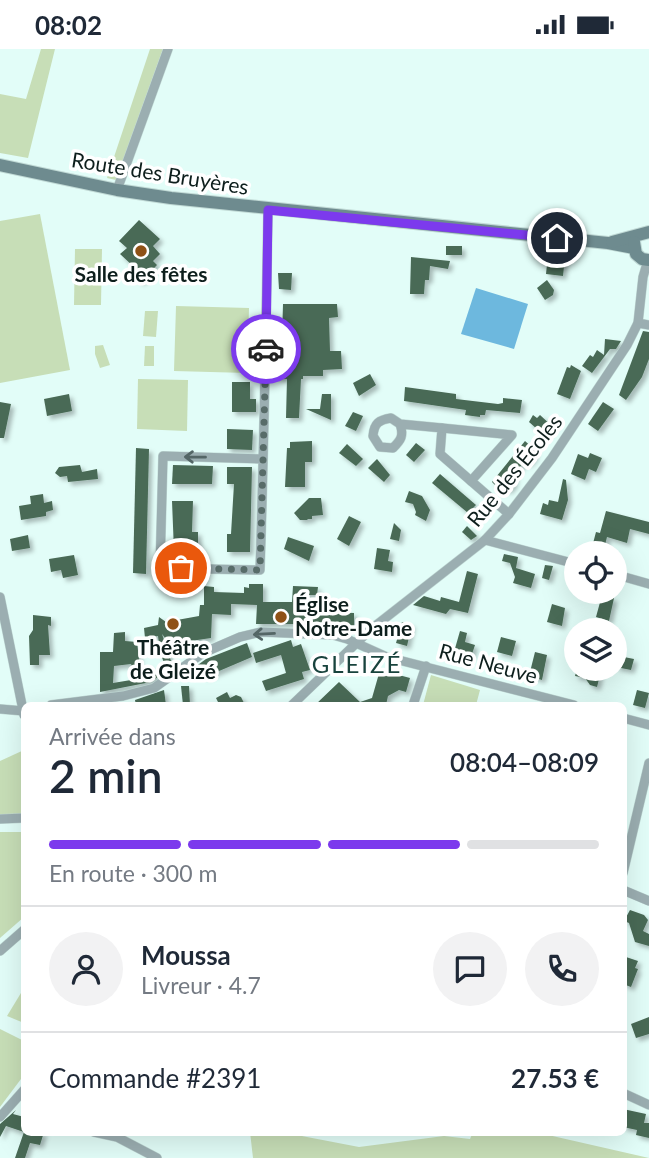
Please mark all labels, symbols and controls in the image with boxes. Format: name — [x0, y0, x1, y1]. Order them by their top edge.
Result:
text: 08:02 — [35, 9, 102, 41]
street label: Route des Bruyères — [70, 146, 251, 199]
pin — [527, 208, 587, 268]
icon: home — [538, 219, 576, 257]
marker: Salle des fêtes — [133, 243, 149, 259]
place label: Salle des fêtes — [75, 261, 207, 286]
courier — [231, 314, 301, 384]
icon: car — [247, 330, 285, 368]
street label: Rue des Écoles — [461, 409, 567, 531]
one-way arrow — [184, 450, 207, 464]
pin — [151, 538, 211, 598]
map controls — [564, 541, 627, 681]
button: locate — [564, 541, 627, 604]
icon: bag — [162, 549, 200, 587]
place label: Église Notre-Dame — [295, 591, 412, 640]
marker: Église Notre-Dame — [273, 609, 289, 625]
marker: Théâtre de Gleizé — [165, 616, 181, 632]
button: layers — [564, 618, 627, 681]
one-way arrow — [253, 627, 276, 640]
place label: Théâtre de Gleizé — [130, 634, 216, 683]
street label: Rue Neuve — [436, 637, 540, 688]
district label: GLEIZÉ — [312, 649, 402, 678]
text: Arrivée dans — [49, 722, 176, 750]
text: 08:04–08:09 — [450, 746, 599, 778]
text: 2 min — [49, 748, 163, 803]
text: En route · 300 m — [49, 859, 217, 887]
button: person — [49, 932, 123, 1006]
button: chat — [433, 932, 507, 1006]
button: phone — [525, 932, 599, 1006]
text: Moussa — [141, 939, 231, 971]
text: Livreur · 4.7 — [141, 971, 261, 999]
text: Commande #2391 — [49, 1062, 261, 1094]
text: 27.53 € — [511, 1062, 599, 1094]

